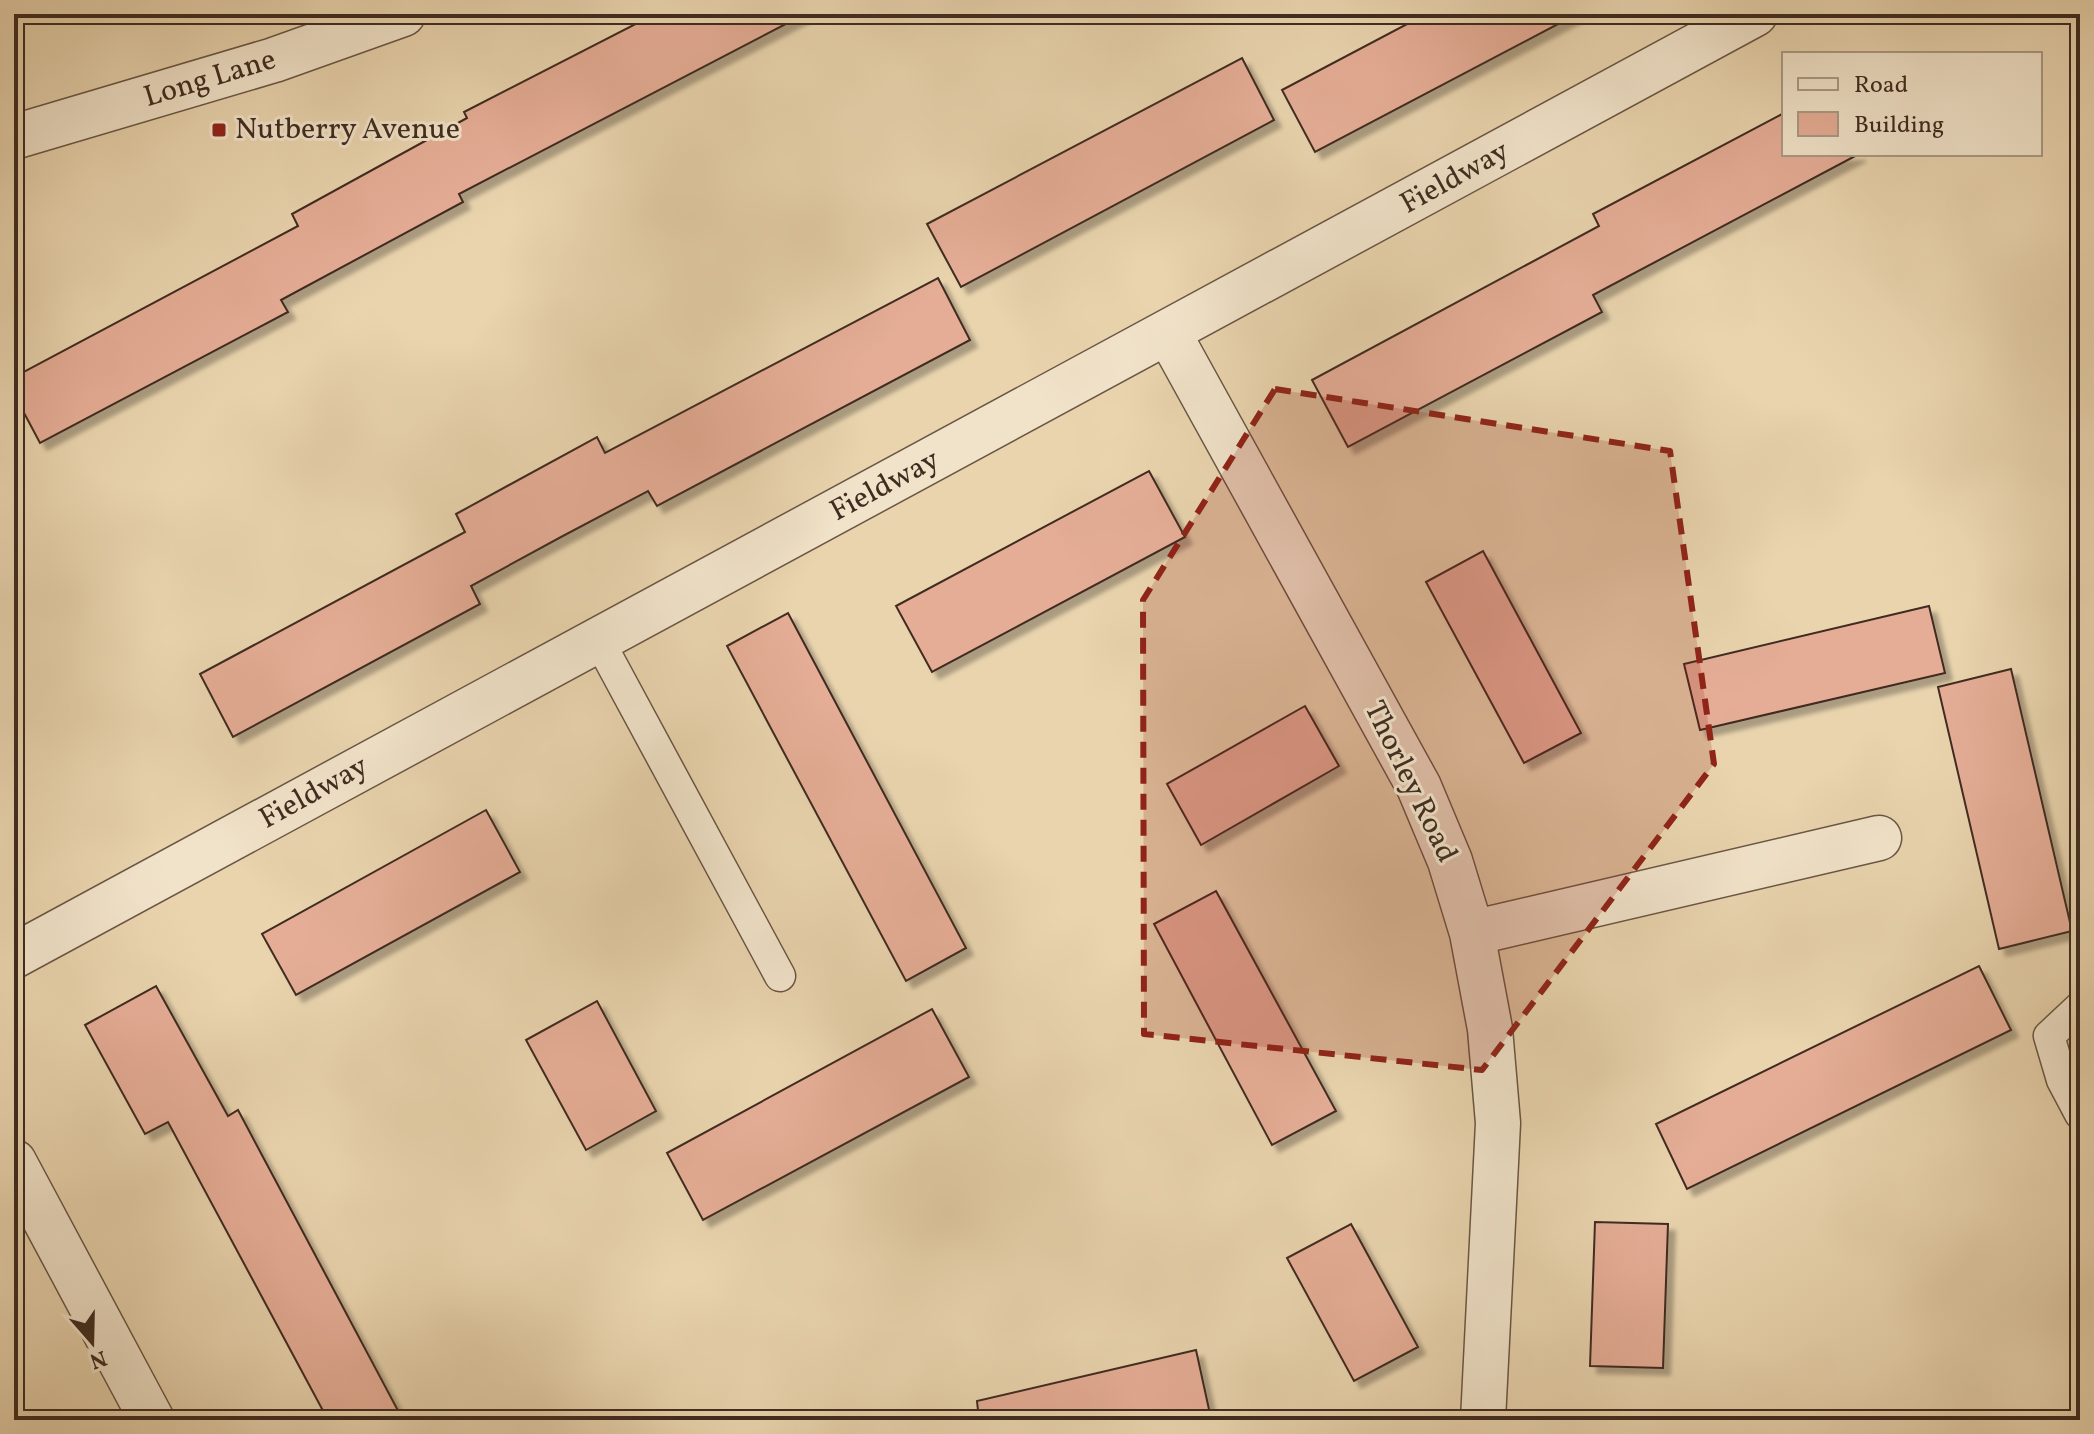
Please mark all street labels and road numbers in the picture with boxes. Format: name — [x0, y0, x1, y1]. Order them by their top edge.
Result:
street label: Long Lane — [139, 39, 281, 119]
street label: Fieldway — [1393, 131, 1517, 225]
street label: Fieldway — [823, 440, 947, 532]
street label: Thorley Road — [1353, 694, 1467, 870]
street label: Fieldway — [252, 746, 376, 840]

